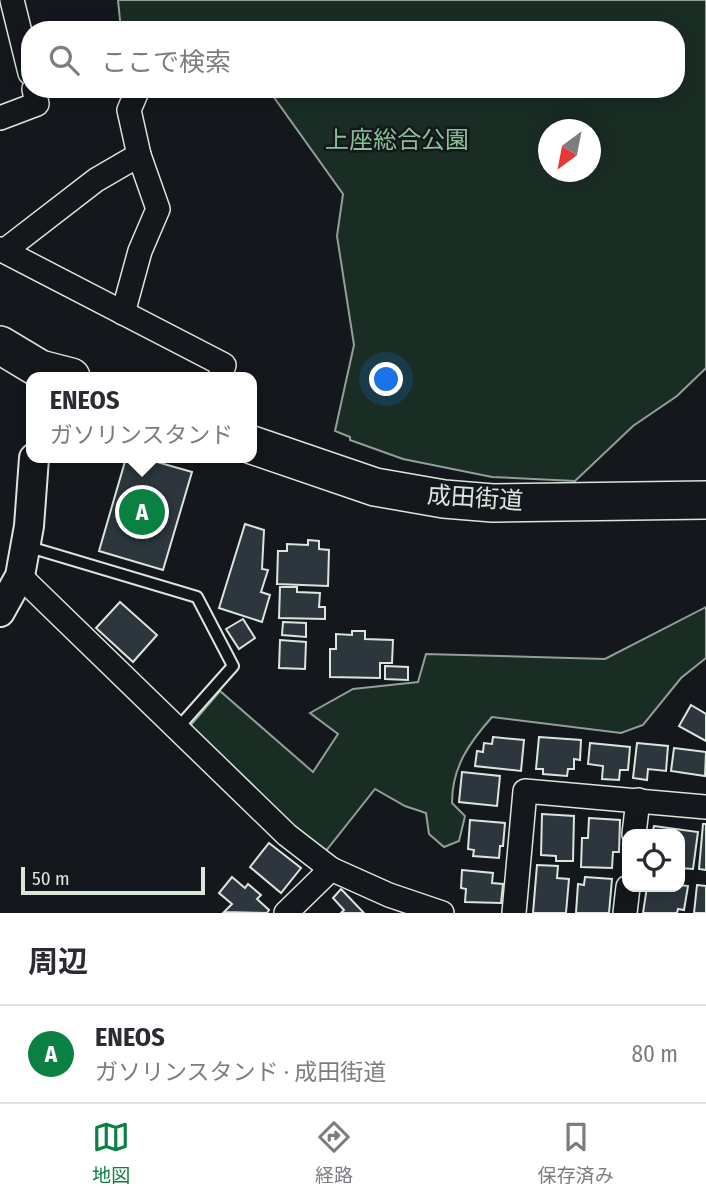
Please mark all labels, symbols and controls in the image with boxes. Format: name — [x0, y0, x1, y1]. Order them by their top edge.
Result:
search box — [21, 21, 685, 98]
icon: search — [45, 41, 83, 79]
text: ここで検索 — [101, 47, 231, 78]
north arrow — [538, 119, 601, 182]
park label: 上座総合公園 — [325, 126, 469, 154]
your location — [369, 362, 403, 396]
popup — [26, 372, 257, 463]
text: ENEOS — [50, 385, 119, 416]
text: ガソリンスタンド — [50, 421, 233, 449]
street label: 成田街道 — [426, 481, 524, 515]
pin: A — [119, 486, 165, 538]
map controls — [622, 829, 685, 892]
button: locate — [622, 829, 685, 892]
scale bar — [21, 864, 205, 896]
text: 50 m — [32, 867, 70, 890]
text: 周辺 — [28, 944, 88, 980]
text: ENEOS — [95, 1022, 165, 1053]
text: A — [45, 1040, 57, 1068]
text: 80 m — [631, 1040, 678, 1068]
text: ガソリンスタンド · 成田街道 — [95, 1058, 386, 1086]
tab: 地図 — [92, 1118, 130, 1187]
tab: 経路 — [315, 1118, 353, 1187]
tab: 保存済み — [538, 1118, 614, 1187]

